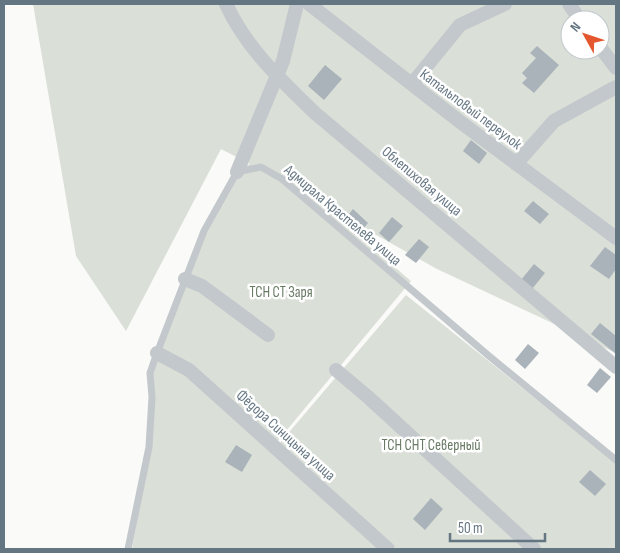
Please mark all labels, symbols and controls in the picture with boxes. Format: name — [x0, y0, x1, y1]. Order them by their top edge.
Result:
north arrow — [560, 10, 610, 60]
text: N — [567, 19, 584, 35]
street label: Катальповый переулок — [416, 65, 526, 154]
street label: Облепиховая улица — [378, 142, 466, 221]
street label: Адмирала Крастелева улица — [279, 160, 405, 270]
park label: ТСН СТ Заря — [249, 283, 313, 302]
street label: Фёдора Синицына улица — [232, 386, 339, 485]
park label: ТСН СНТ Северный — [381, 436, 481, 455]
scale bar — [450, 510, 545, 542]
text: 50 m — [458, 519, 483, 538]

